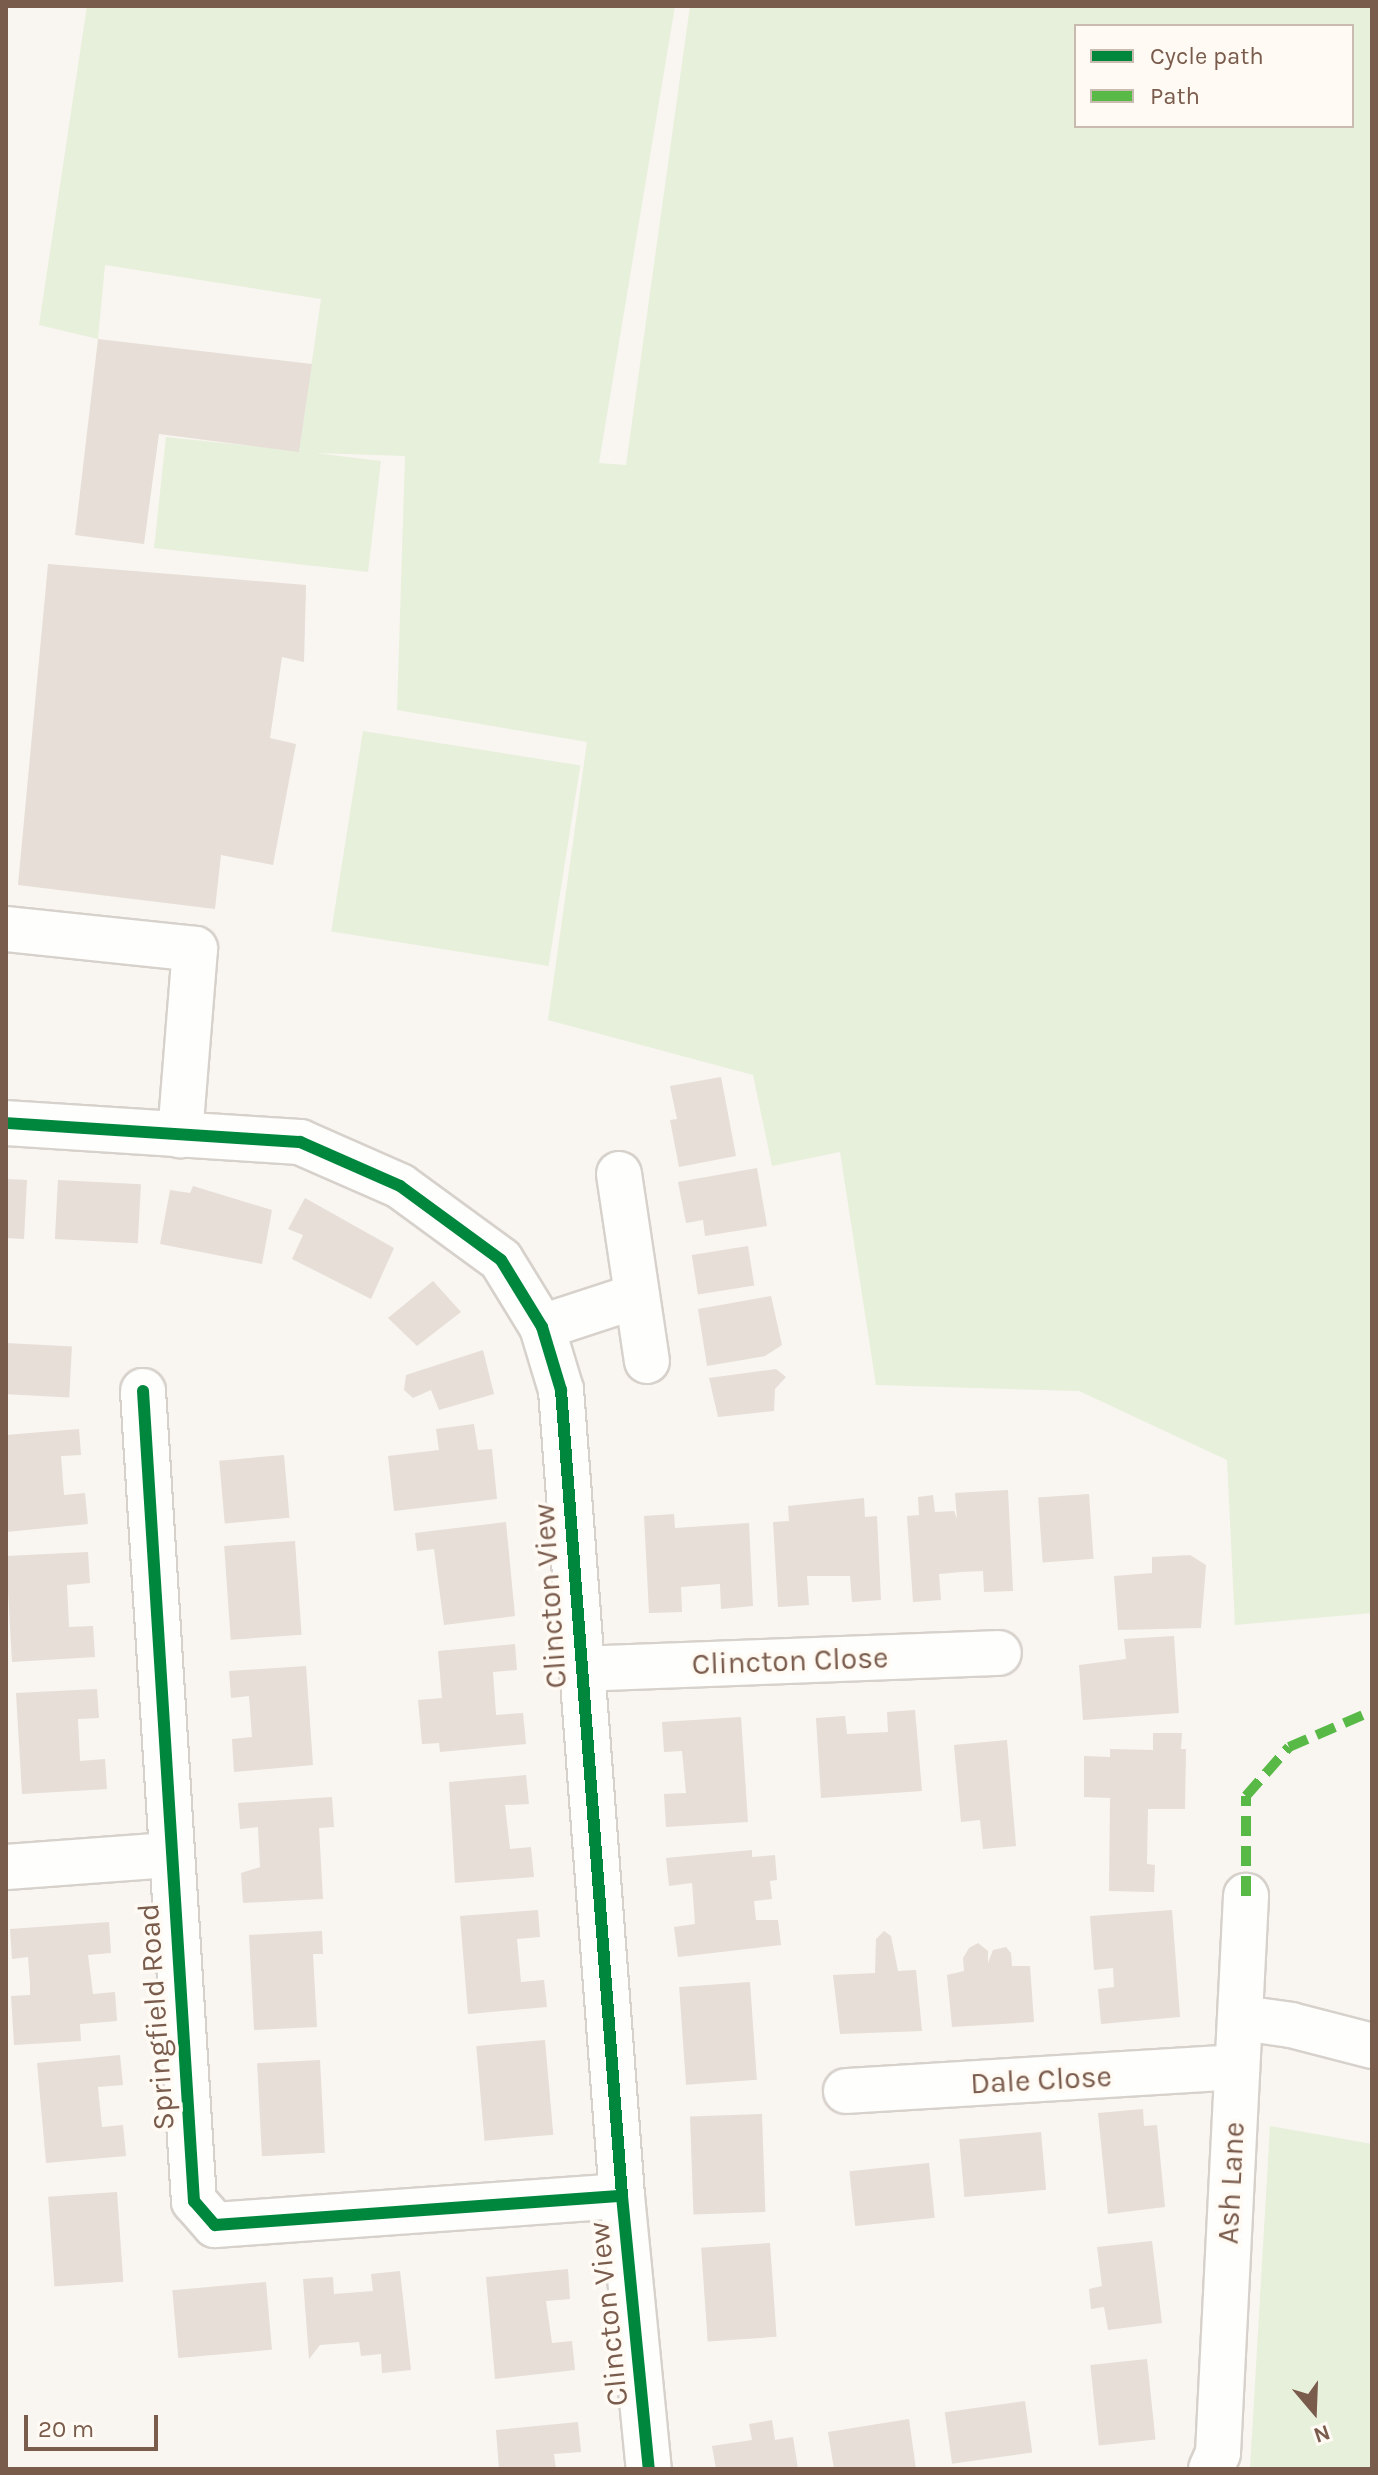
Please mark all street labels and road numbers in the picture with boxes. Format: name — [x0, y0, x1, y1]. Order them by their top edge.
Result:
street label: Clincton View — [526, 1502, 574, 1690]
street label: Clincton Close — [691, 1640, 889, 1682]
street label: Springfield Road — [130, 1902, 182, 2132]
street label: Dale Close — [969, 2058, 1113, 2102]
street label: Ash Lane — [1210, 2121, 1252, 2245]
street label: Clincton View — [580, 2220, 636, 2408]

